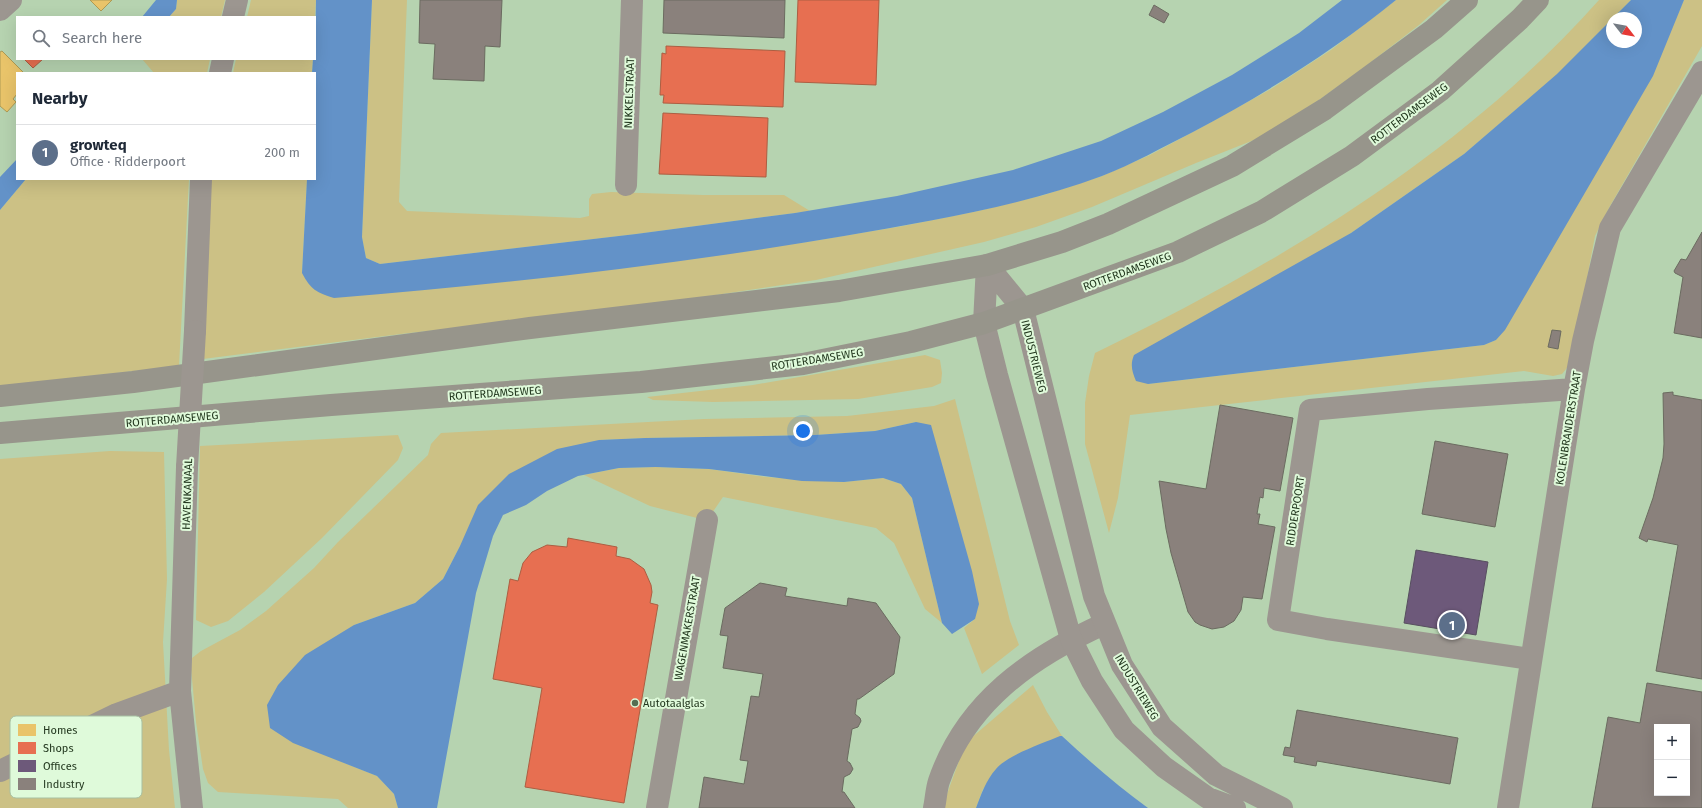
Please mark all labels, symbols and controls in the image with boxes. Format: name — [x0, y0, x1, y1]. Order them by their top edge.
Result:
north arrow — [1606, 12, 1642, 48]
search box — [16, 16, 316, 60]
icon: search — [30, 27, 52, 49]
text: Search here — [62, 29, 142, 47]
street label: NIKKELSTRAAT — [622, 57, 637, 129]
street label: ROTTERDAMSEWEG — [1368, 80, 1450, 147]
text: Nearby — [32, 88, 87, 109]
text: growteq — [70, 136, 127, 154]
text: 1 — [42, 145, 48, 160]
text: 200 m — [264, 145, 300, 160]
text: Office · Ridderpoort — [70, 154, 186, 169]
street label: ROTTERDAMSEWEG — [1081, 249, 1173, 293]
street label: INDUSTRIEWEG — [1018, 319, 1049, 394]
street label: ROTTERDAMSEWEG — [770, 346, 864, 373]
street label: KOLENBRANDERSTRAAT — [1553, 370, 1584, 486]
street label: ROTTERDAMSEWEG — [448, 384, 542, 403]
street label: ROTTERDAMSEWEG — [125, 409, 219, 430]
your location — [793, 421, 813, 441]
street label: HAVENKANAAL — [180, 458, 195, 530]
street label: RIDDERPOORT — [1284, 475, 1307, 547]
street label: WAGENMAKERSTRAAT — [672, 575, 703, 681]
pin: 1 — [1439, 610, 1465, 640]
street label: INDUSTRIEWEG — [1112, 652, 1161, 722]
place label: Autotaalglas — [643, 697, 705, 710]
marker: Autotaalglas — [630, 698, 640, 708]
legend — [10, 716, 142, 798]
text: Homes — [43, 724, 77, 737]
map controls — [1654, 724, 1690, 796]
button: + — [1654, 724, 1690, 760]
text: Shops — [43, 742, 74, 755]
text: Offices — [43, 760, 77, 773]
button: − — [1654, 760, 1690, 796]
text: Industry — [43, 778, 85, 791]

